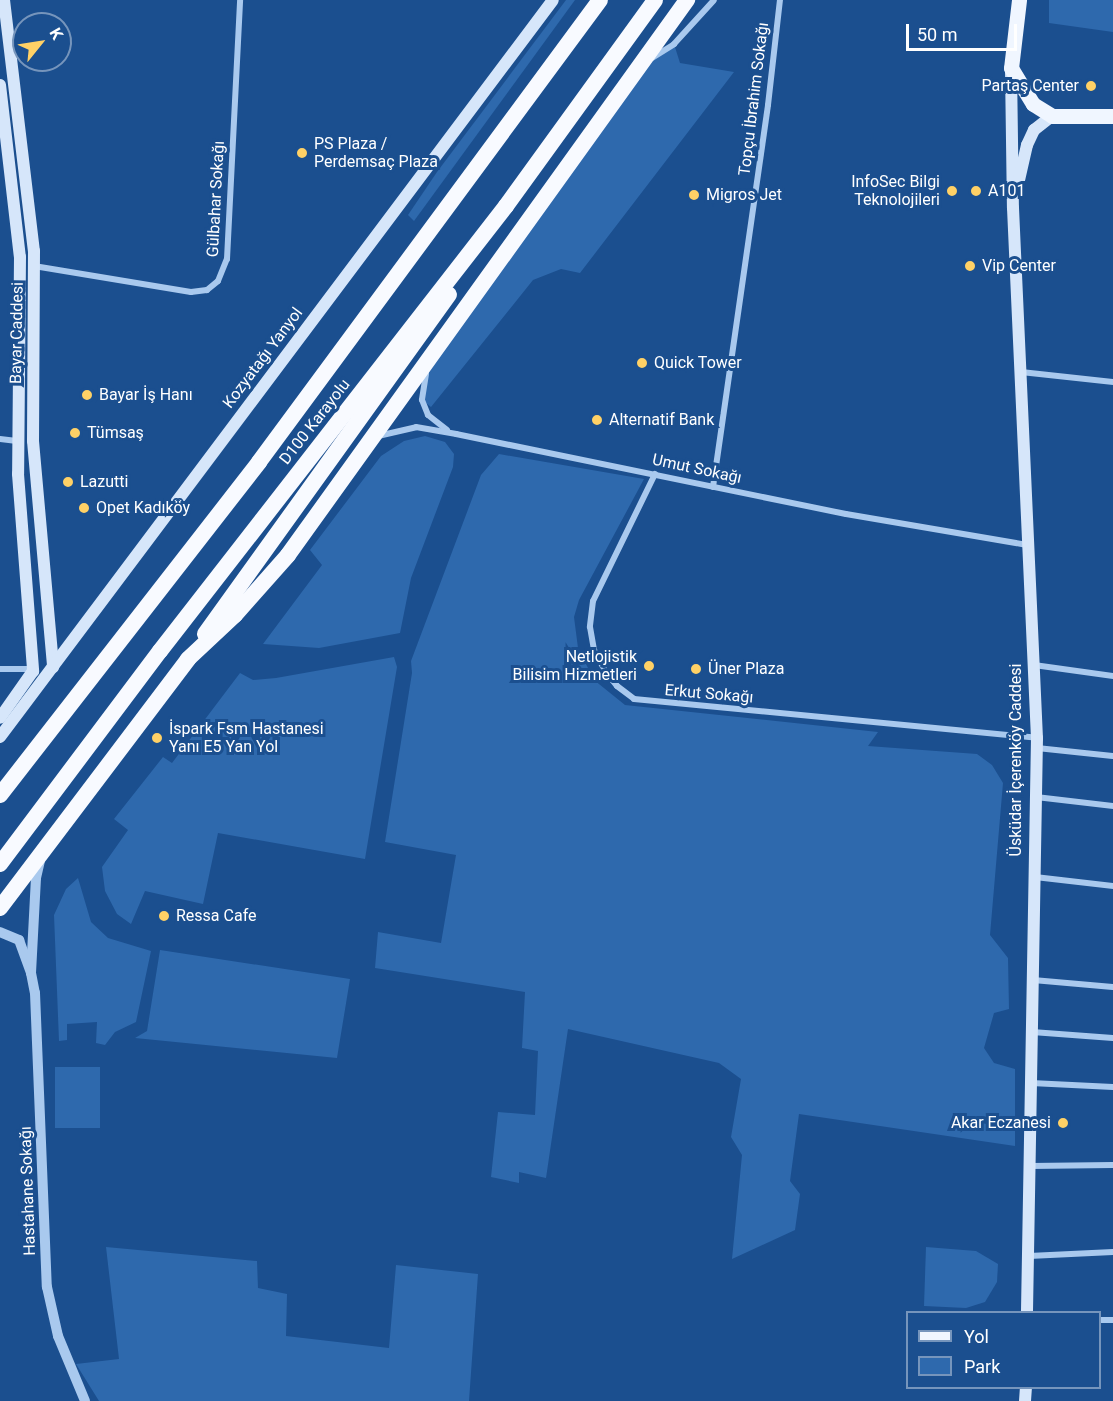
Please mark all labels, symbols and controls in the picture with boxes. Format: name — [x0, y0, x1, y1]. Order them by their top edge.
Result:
north arrow — [12, 12, 72, 72]
scale bar — [909, 12, 1020, 50]
street label: Topçu İbrahim Sokağı — [735, 21, 773, 177]
text: 50 m — [917, 24, 957, 45]
text: K — [46, 25, 67, 43]
place label: Partaş Center — [981, 76, 1079, 96]
marker: Partaş Center — [1084, 79, 1098, 93]
place label: PS Plaza / Perdemsaç Plaza — [314, 134, 438, 172]
street label: Gülbahar Sokağı — [203, 140, 229, 258]
marker: PS Plaza / Perdemsaç Plaza — [295, 146, 309, 160]
place label: InfoSec Bilgi Teknolojileri — [851, 172, 940, 210]
place label: A101 — [988, 181, 1025, 201]
marker: InfoSec Bilgi Teknolojileri — [945, 184, 959, 198]
marker: A101 — [969, 184, 983, 198]
place label: Migros Jet — [706, 185, 782, 205]
marker: Migros Jet — [687, 188, 701, 202]
place label: Vip Center — [982, 256, 1056, 276]
marker: Vip Center — [963, 259, 977, 273]
street label: Bayar Caddesi — [7, 282, 27, 384]
street label: Kozyatağı Yanyol — [219, 304, 307, 412]
place label: Quick Tower — [654, 353, 742, 373]
marker: Quick Tower — [635, 356, 649, 370]
street label: D100 Karayolu — [276, 375, 354, 469]
place label: Bayar İş Hanı — [99, 385, 193, 405]
marker: Bayar İş Hanı — [80, 388, 94, 402]
place label: Alternatif Bank — [609, 410, 714, 430]
marker: Alternatif Bank — [590, 413, 604, 427]
place label: Tümsaş — [87, 423, 144, 443]
marker: Tümsaş — [68, 426, 82, 440]
street label: Umut Sokağı — [651, 450, 743, 488]
place label: Lazutti — [80, 472, 128, 492]
marker: Lazutti — [61, 475, 75, 489]
place label: Opet Kadıköy — [96, 498, 190, 518]
marker: Opet Kadıköy — [77, 501, 91, 515]
place label: Netlojistik Bilisim Hizmetleri — [513, 647, 637, 685]
marker: Netlojistik Bilisim Hizmetleri — [642, 659, 656, 673]
place label: Üner Plaza — [708, 659, 784, 679]
marker: Üner Plaza — [689, 662, 703, 676]
street label: Üsküdar İçerenköy Caddesi — [1006, 664, 1026, 856]
street label: Erkut Sokağı — [664, 681, 754, 707]
place label: İspark Fsm Hastanesi Yanı E5 Yan Yol — [169, 719, 324, 757]
marker: İspark Fsm Hastanesi Yanı E5 Yan Yol — [150, 731, 164, 745]
place label: Ressa Cafe — [176, 906, 257, 926]
marker: Ressa Cafe — [157, 909, 171, 923]
place label: Akar Eczanesi — [951, 1113, 1051, 1133]
marker: Akar Eczanesi — [1056, 1116, 1070, 1130]
street label: Hastahane Sokağı — [16, 1126, 40, 1256]
legend — [906, 1311, 1101, 1389]
text: Yol — [964, 1326, 989, 1347]
text: Park — [964, 1356, 1000, 1377]

